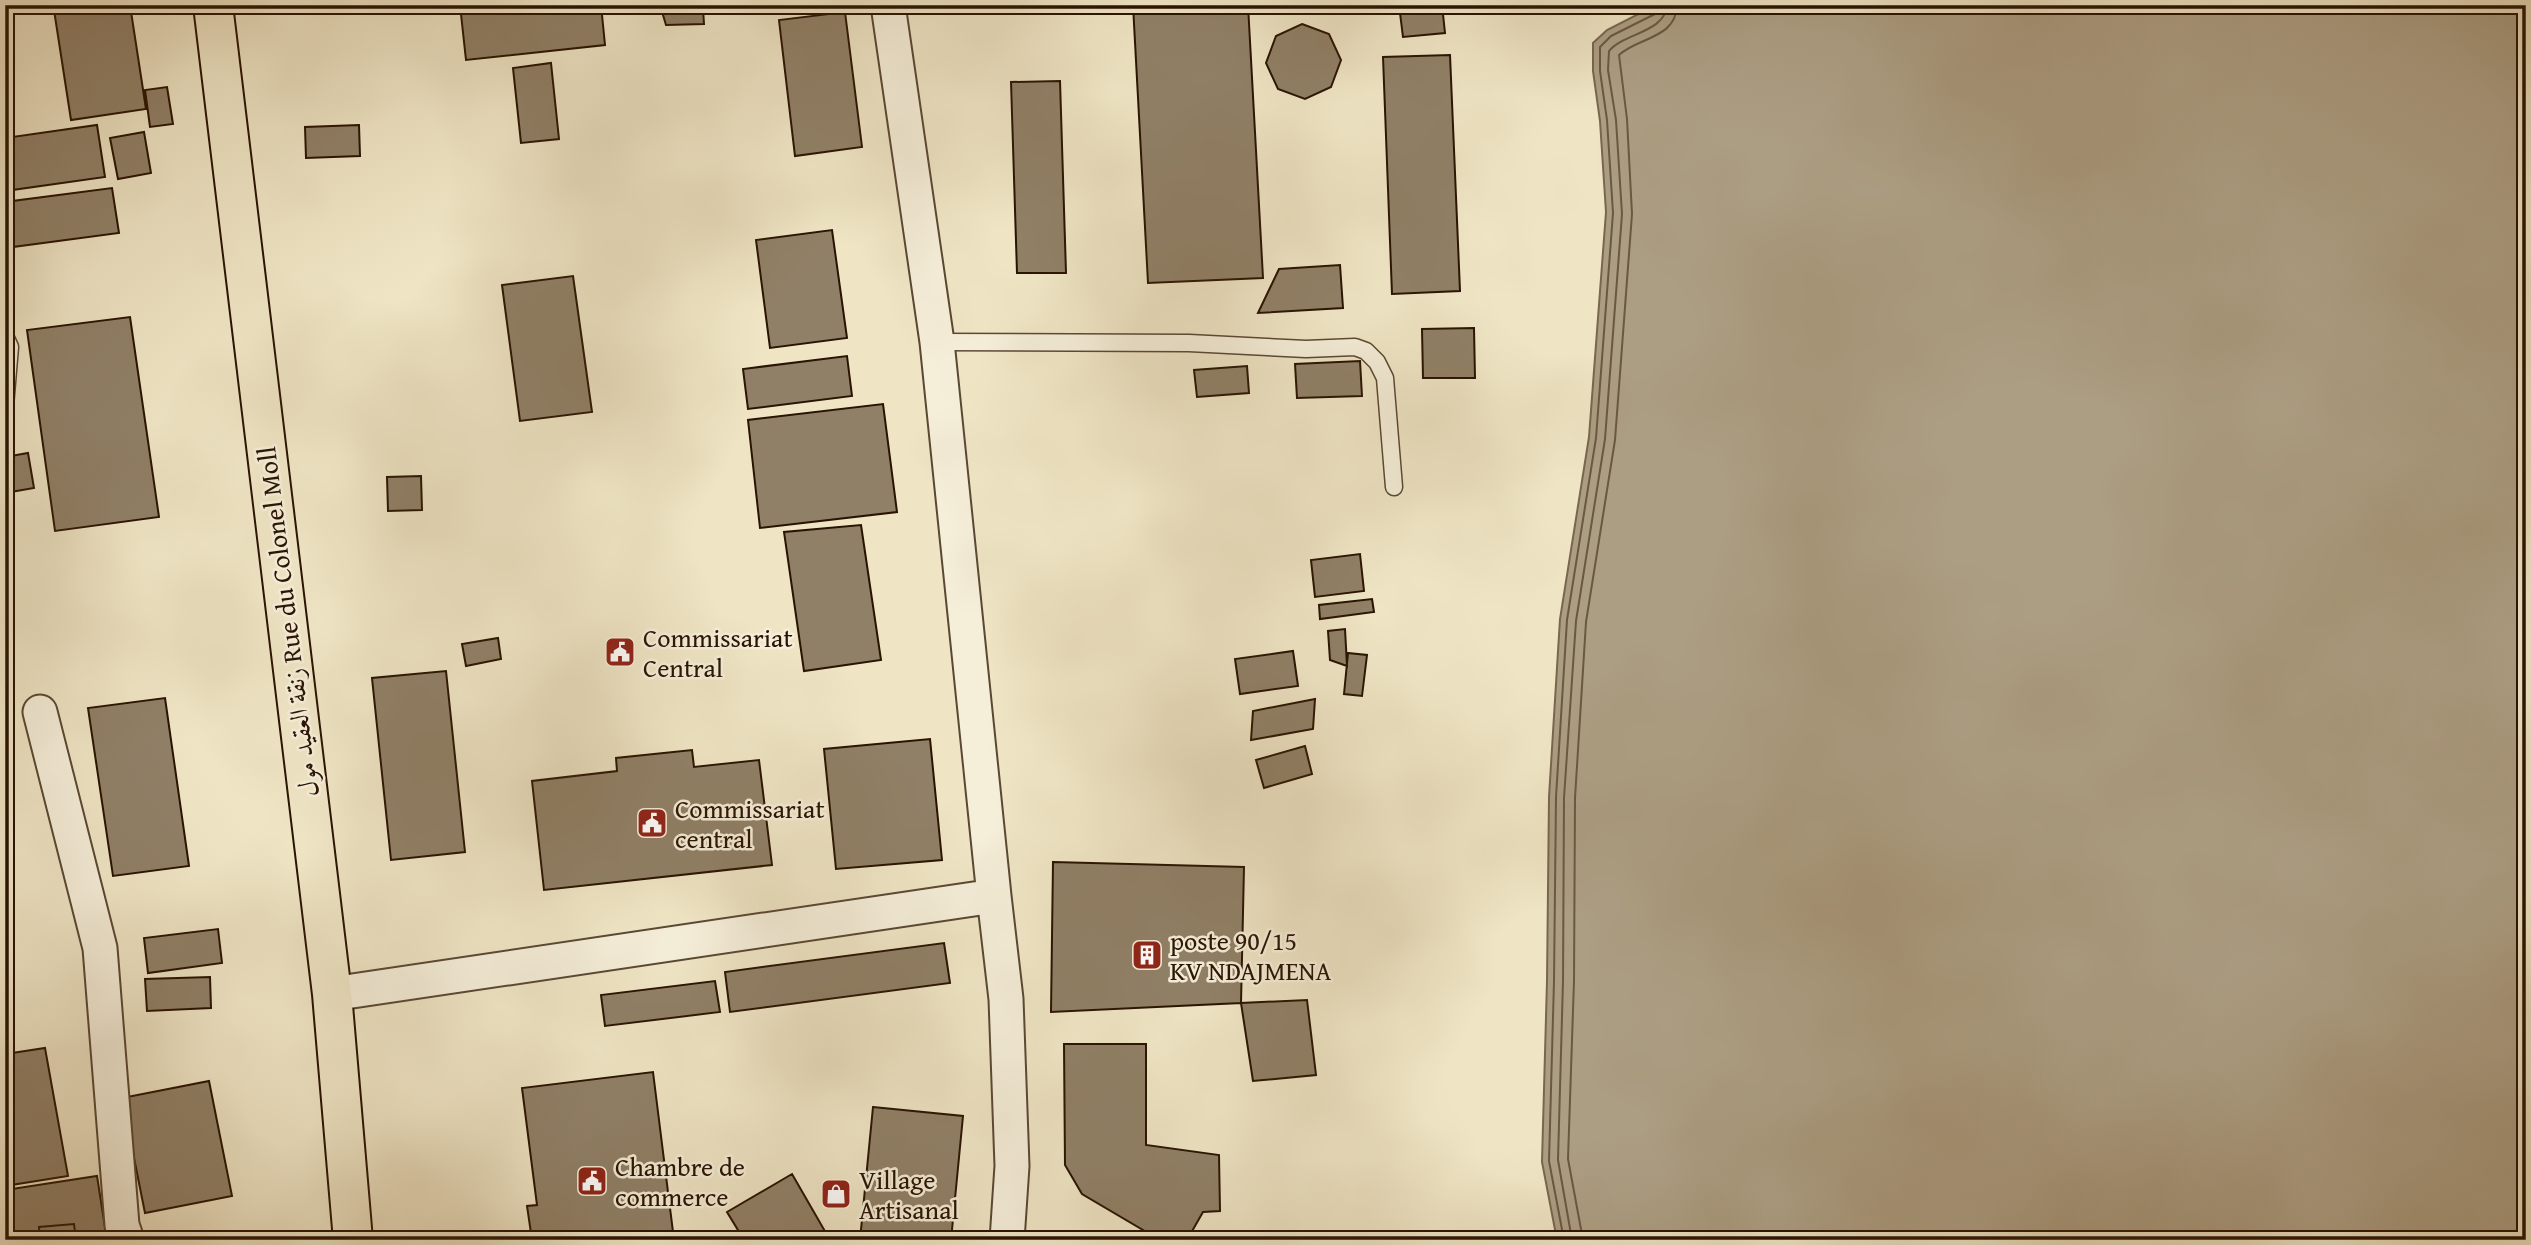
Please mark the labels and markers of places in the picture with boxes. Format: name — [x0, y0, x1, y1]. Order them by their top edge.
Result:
place label: Commissariat Central — [643, 618, 793, 687]
public building icon: Commissariat Central — [603, 635, 637, 669]
place label: Commissariat central — [675, 789, 825, 858]
public building icon: Commissariat central — [635, 806, 669, 840]
place label: poste 90/15 KV NDAJMENA — [1170, 921, 1332, 990]
building icon: poste 90/15 KV NDAJMENA — [1130, 938, 1164, 972]
place label: Chambre de commerce — [615, 1147, 745, 1216]
place label: Village Artisanal — [859, 1160, 959, 1229]
public building icon: Chambre de commerce — [575, 1164, 609, 1198]
shop icon: Village Artisanal — [819, 1177, 853, 1211]

